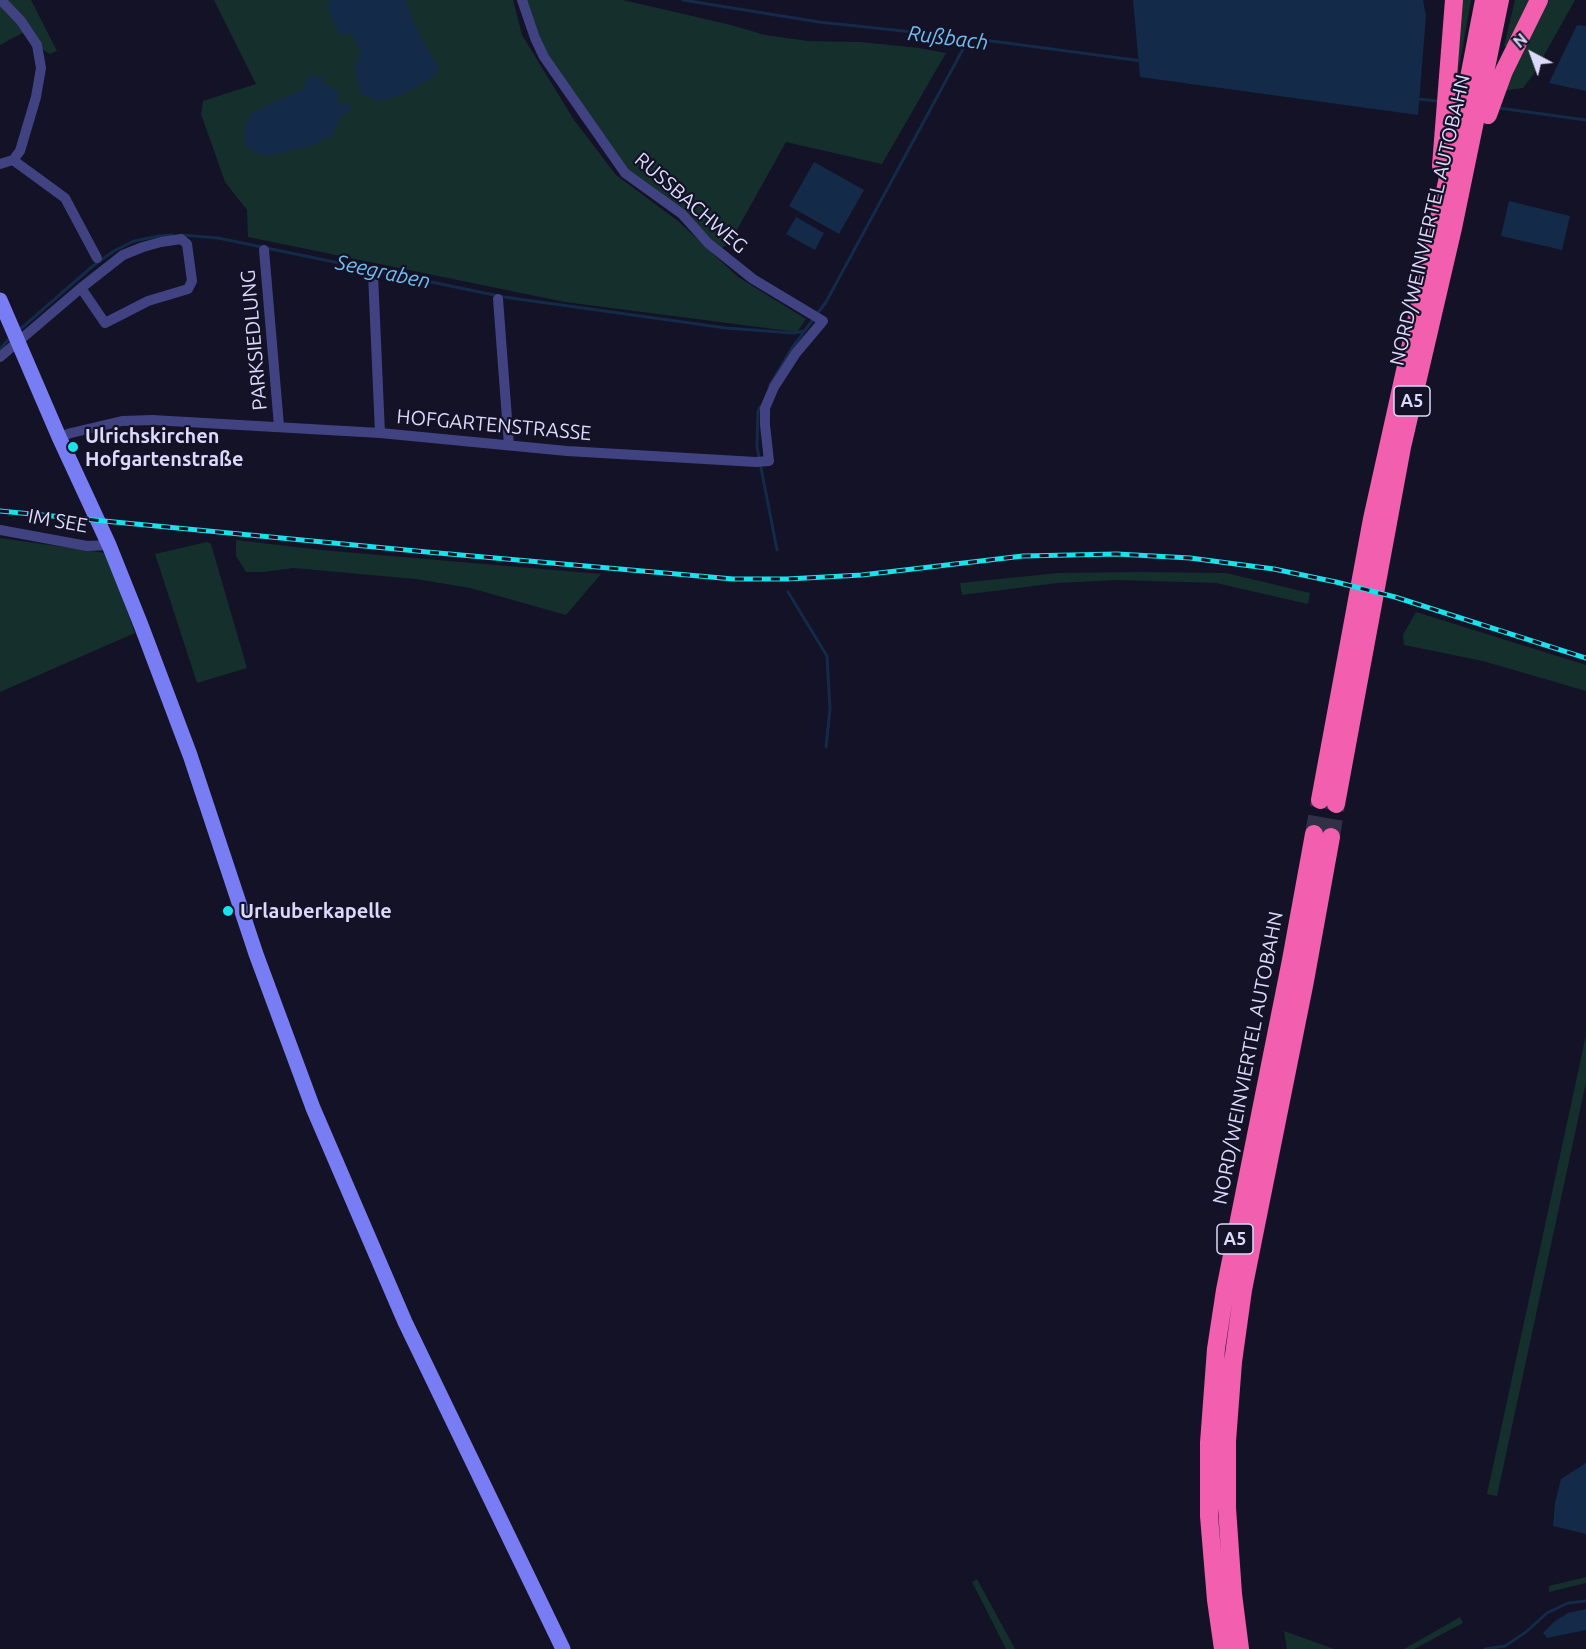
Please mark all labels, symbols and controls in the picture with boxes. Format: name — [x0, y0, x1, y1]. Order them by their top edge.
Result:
water label: Rußbach — [906, 21, 990, 55]
north arrow — [1502, 24, 1562, 84]
text: N — [1510, 30, 1531, 51]
street label: NORD/WEINVIERTEL AUTOBAHN — [1385, 72, 1475, 368]
street label: RUSSBACHWEG — [630, 148, 752, 258]
water label: Seegraben — [333, 250, 433, 294]
street label: PARKSIEDLUNG — [236, 269, 272, 411]
road number: A5 — [1394, 386, 1430, 416]
street label: HOFGARTENSTRASSE — [396, 405, 592, 445]
place label: Ulrichskirchen Hofgartenstraße — [85, 424, 243, 471]
marker: Ulrichskirchen Hofgartenstraße — [66, 440, 80, 454]
street label: IM SEE — [26, 504, 90, 538]
place label: Urlauberkapelle — [240, 899, 392, 923]
marker: Urlauberkapelle — [221, 904, 235, 918]
street label: NORD/WEINVIERTEL AUTOBAHN — [1208, 909, 1288, 1207]
road number: A5 — [1217, 1224, 1253, 1254]

